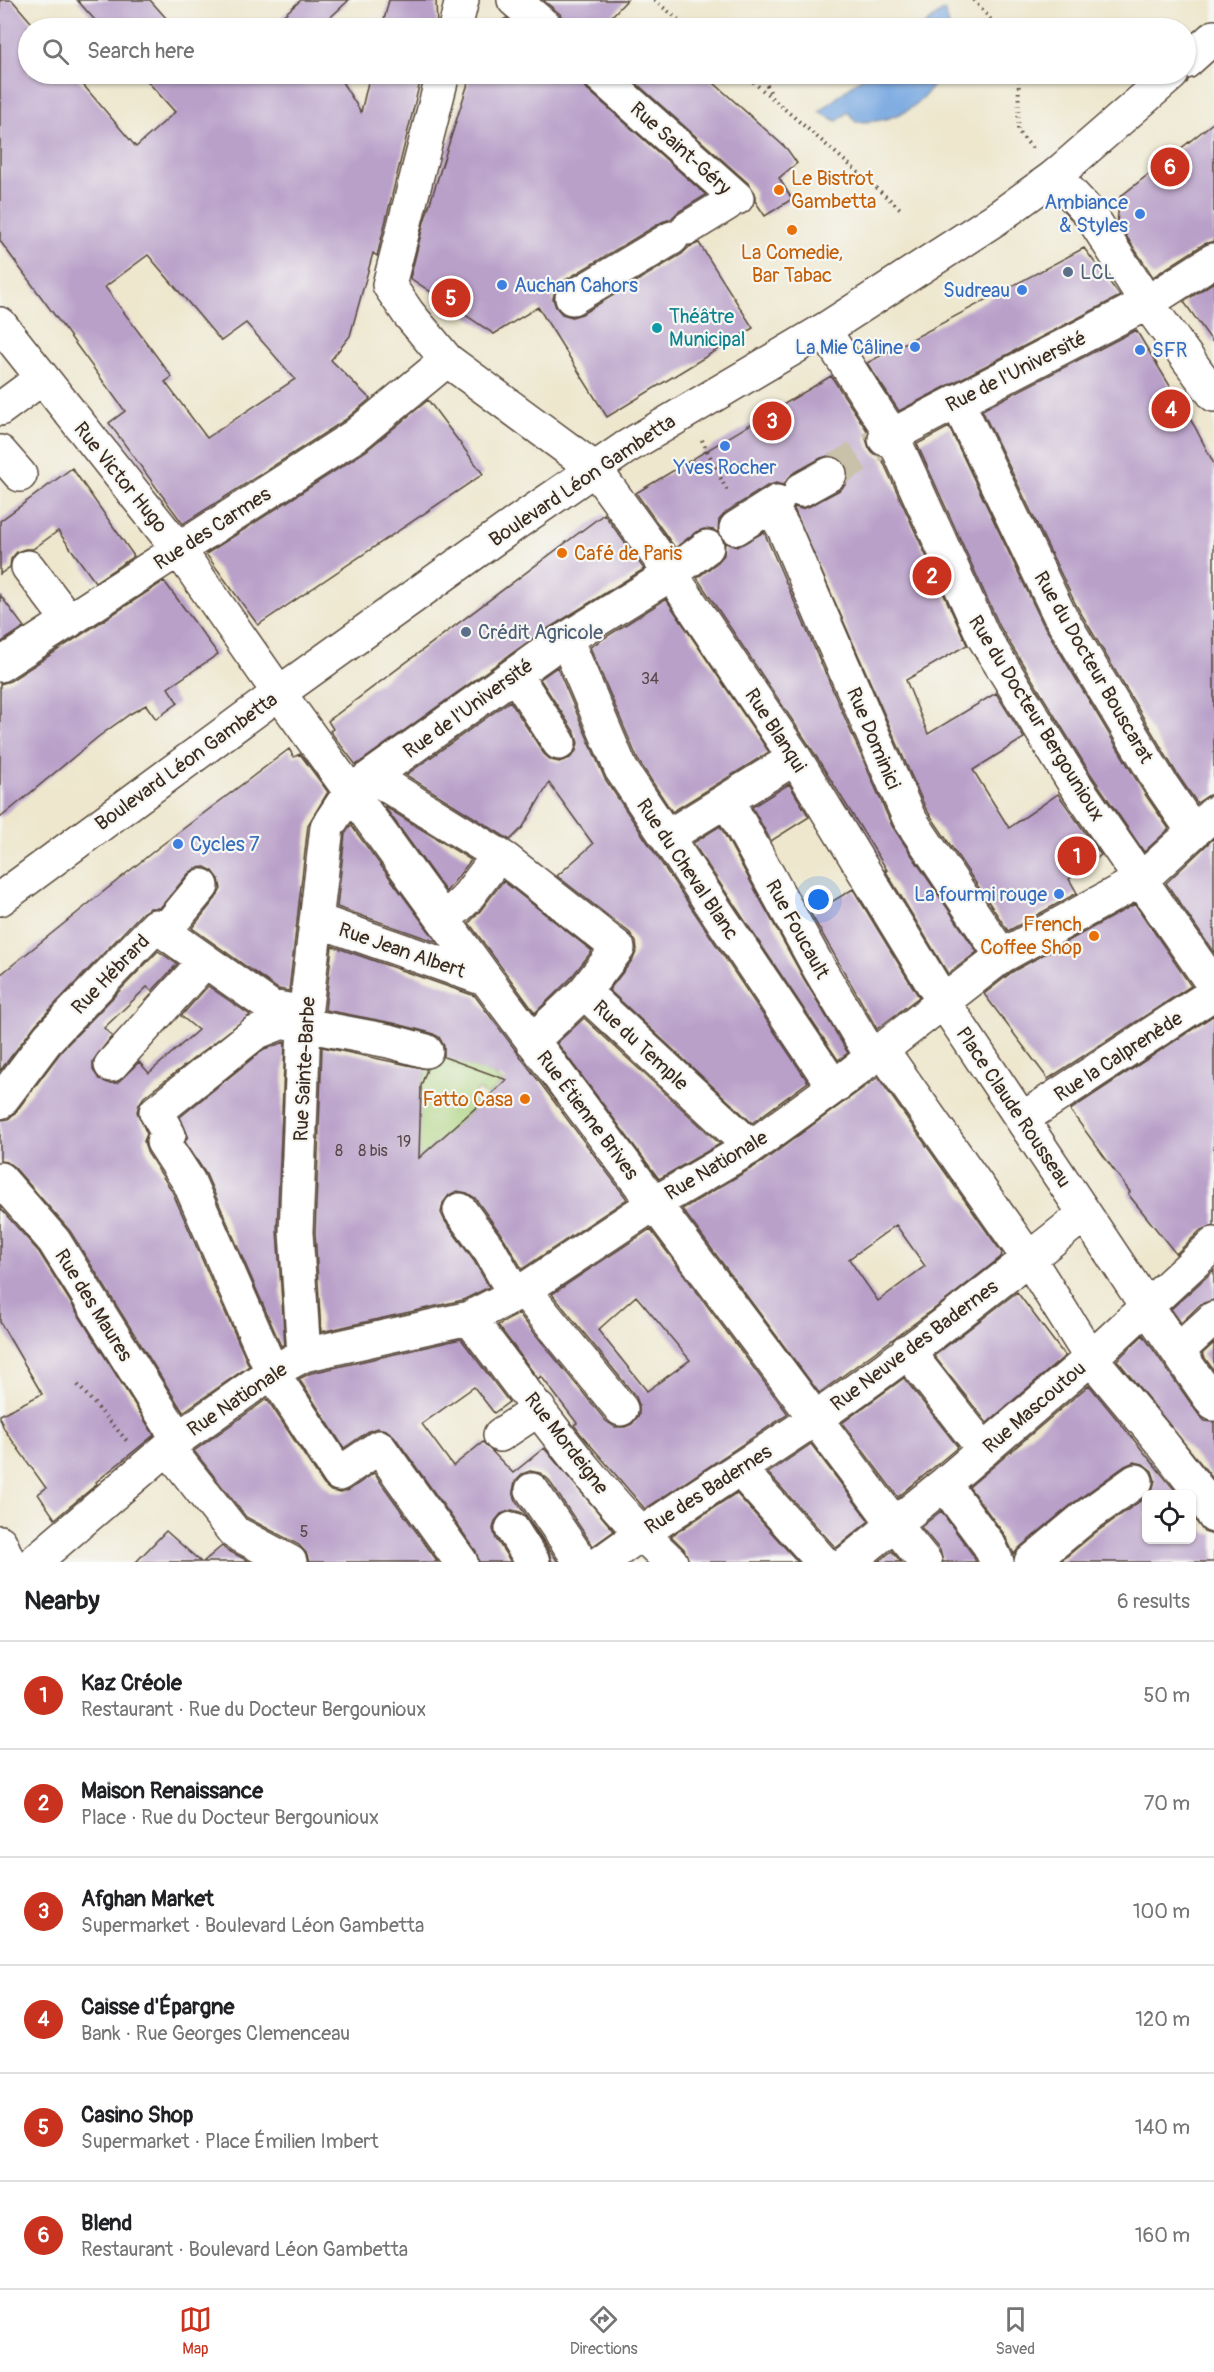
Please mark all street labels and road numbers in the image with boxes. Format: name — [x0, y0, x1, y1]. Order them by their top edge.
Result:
street label: Rue Saint-Géry — [625, 96, 737, 201]
street label: Rue de l'Université — [942, 325, 1091, 418]
street label: Boulevard Léon Gambetta — [484, 409, 680, 552]
street label: Rue Victor Hugo — [68, 417, 173, 538]
street label: Rue des Carmes — [149, 481, 275, 575]
street label: Rue du Docteur Bouscarat — [1028, 567, 1159, 768]
street label: Rue du Docteur Bergounioux — [963, 611, 1110, 826]
street label: Rue de l'Université — [398, 653, 538, 764]
street label: Rue Dominici — [841, 683, 906, 793]
street label: Rue Blanqui — [739, 684, 812, 777]
street label: Boulevard Léon Gambetta — [90, 687, 282, 836]
street label: Rue du Cheval Blanc — [631, 794, 744, 945]
street label: Rue Foucault — [760, 875, 836, 984]
street label: Rue Jean Albert — [335, 917, 469, 984]
street label: Rue Hébrard — [66, 929, 155, 1020]
street label: Rue du Temple — [588, 995, 694, 1096]
street label: Rue Sainte-Barbe — [288, 996, 321, 1142]
street label: Rue la Calprenède — [1049, 1006, 1187, 1107]
street label: Place Claude Rousseau — [950, 1022, 1077, 1193]
street label: Rue Étienne Brives — [531, 1046, 644, 1185]
street label: Rue Nationale — [660, 1125, 772, 1206]
street label: Rue des Maures — [49, 1244, 138, 1366]
street label: Rue Neuve des Badernes — [826, 1274, 1003, 1417]
street label: Rue Mascoutou — [978, 1356, 1091, 1459]
street label: Rue Nationale — [182, 1357, 292, 1442]
street label: Rue Mordeigne — [519, 1387, 614, 1499]
street label: Rue des Badernes — [640, 1439, 777, 1540]

